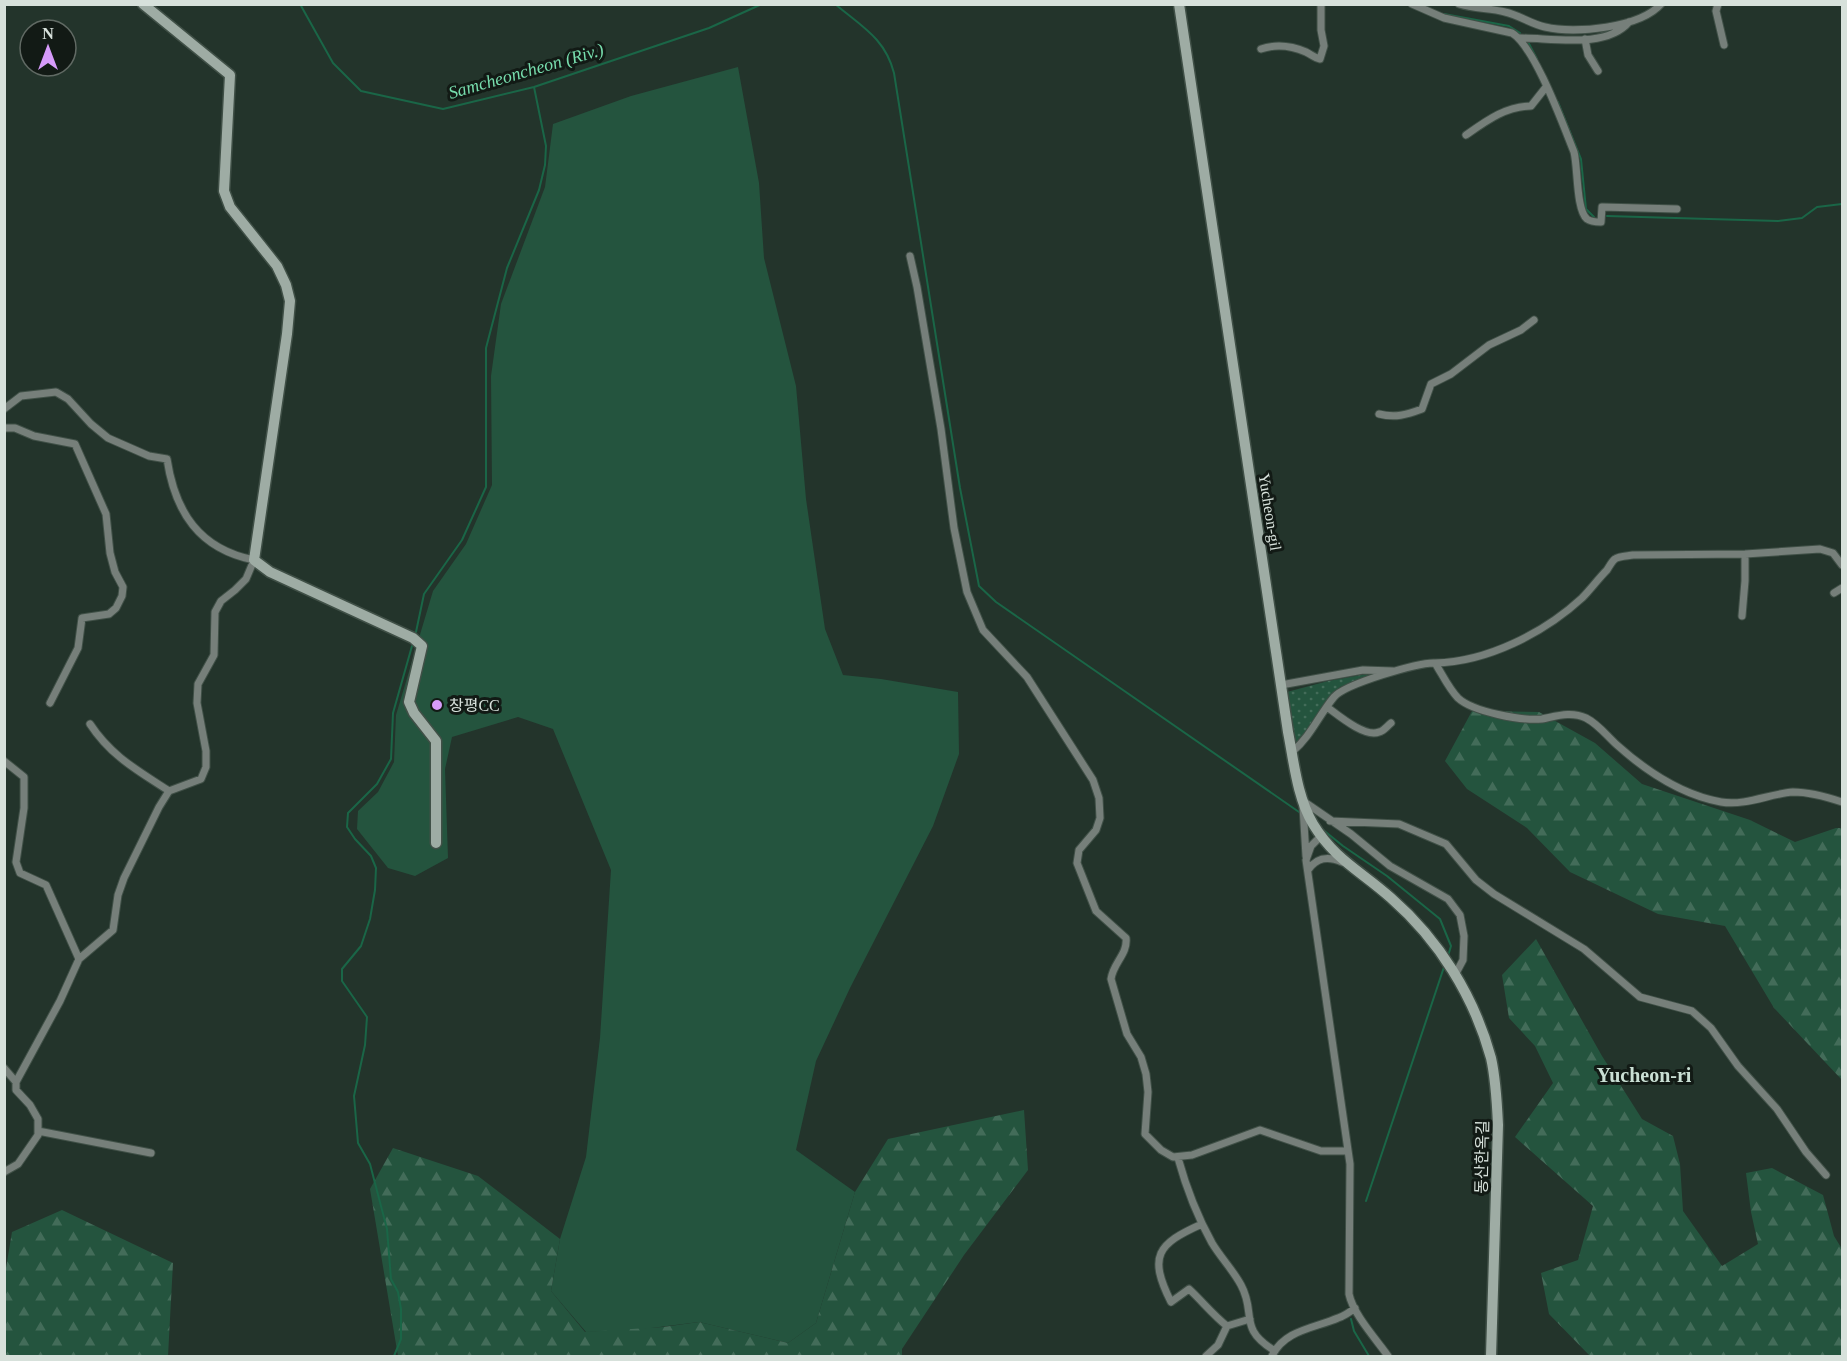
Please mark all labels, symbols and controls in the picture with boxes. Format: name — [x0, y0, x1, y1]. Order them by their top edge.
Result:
north arrow — [18, 18, 78, 78]
text: N — [42, 25, 54, 42]
water label: Samcheoncheon (Riv.) — [446, 39, 606, 104]
street label: Yucheon-gil — [1255, 472, 1285, 553]
place label: 창평CC — [449, 697, 500, 714]
marker: 창평CC — [430, 698, 444, 712]
district label: Yucheon-ri — [1597, 1064, 1692, 1086]
street label: 동산한옥길 — [1473, 1120, 1491, 1194]

